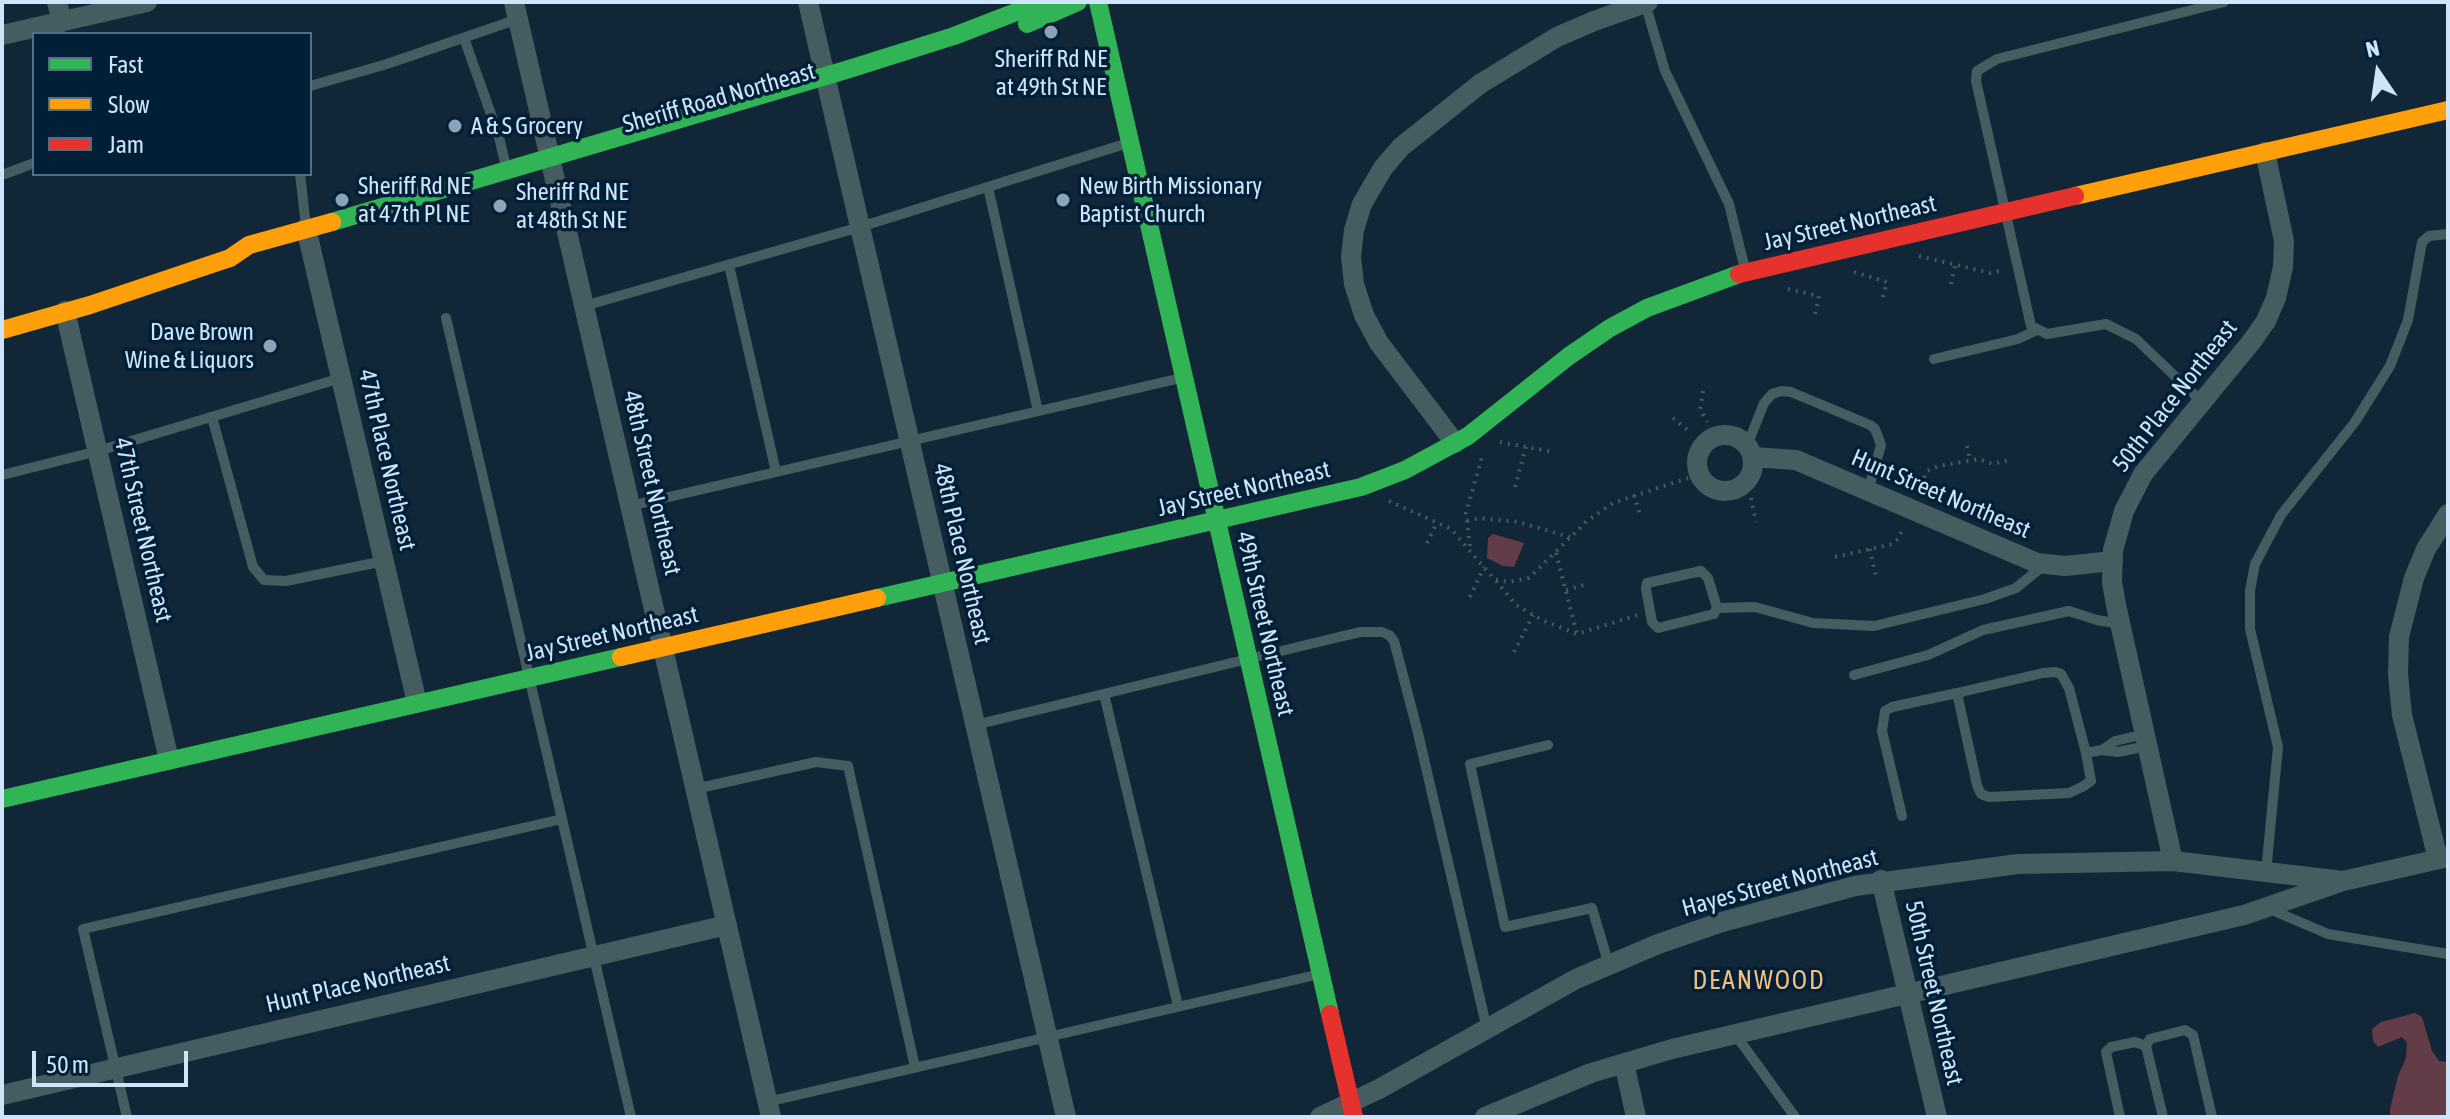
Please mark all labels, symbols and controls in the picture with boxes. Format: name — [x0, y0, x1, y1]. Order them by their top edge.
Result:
marker: Sheriff Rd NE at 49th St NE — [1042, 23, 1060, 41]
legend — [32, 32, 312, 176]
north arrow — [2338, 32, 2418, 112]
text: N — [2363, 34, 2382, 63]
place label: Sheriff Rd NE at 49th St NE — [995, 45, 1107, 101]
text: Fast — [108, 51, 144, 78]
street label: Sheriff Road Northeast — [619, 57, 819, 139]
text: Slow — [108, 91, 150, 118]
place label: A & S Grocery — [471, 112, 583, 140]
marker: A & S Grocery — [446, 117, 464, 135]
text: Jam — [108, 131, 144, 158]
place label: Sheriff Rd NE at 47th Pl NE — [358, 172, 471, 228]
place label: New Birth Missionary Baptist Church — [1079, 172, 1262, 228]
place label: Sheriff Rd NE at 48th St NE — [516, 178, 629, 234]
street label: Jay Street Northeast — [1761, 189, 1939, 257]
marker: Sheriff Rd NE at 47th Pl NE — [333, 191, 351, 209]
marker: New Birth Missionary Baptist Church — [1054, 191, 1072, 209]
marker: Sheriff Rd NE at 48th St NE — [491, 197, 509, 215]
street label: 50th Place Northeast — [2107, 314, 2243, 478]
place label: Dave Brown Wine & Liquors — [125, 318, 254, 374]
marker: Dave Brown Wine & Liquors — [261, 337, 279, 355]
street label: 47th Place Northeast — [352, 367, 422, 553]
street label: 48th Street Northeast — [617, 388, 687, 578]
street label: 47th Street Northeast — [108, 435, 178, 625]
street label: Hunt Street Northeast — [1847, 443, 2035, 545]
street label: Jay Street Northeast — [1155, 455, 1333, 523]
street label: 48th Place Northeast — [927, 461, 997, 647]
street label: 49th Street Northeast — [1230, 529, 1300, 719]
street label: Jay Street Northeast — [523, 600, 701, 668]
street label: Hayes Street Northeast — [1679, 843, 1881, 923]
street label: 50th Street Northeast — [1899, 898, 1969, 1088]
street label: Hunt Place Northeast — [263, 949, 453, 1019]
district label: DEANWOOD — [1692, 965, 1826, 997]
scale bar — [36, 1035, 192, 1085]
text: 50 m — [46, 1051, 89, 1078]

